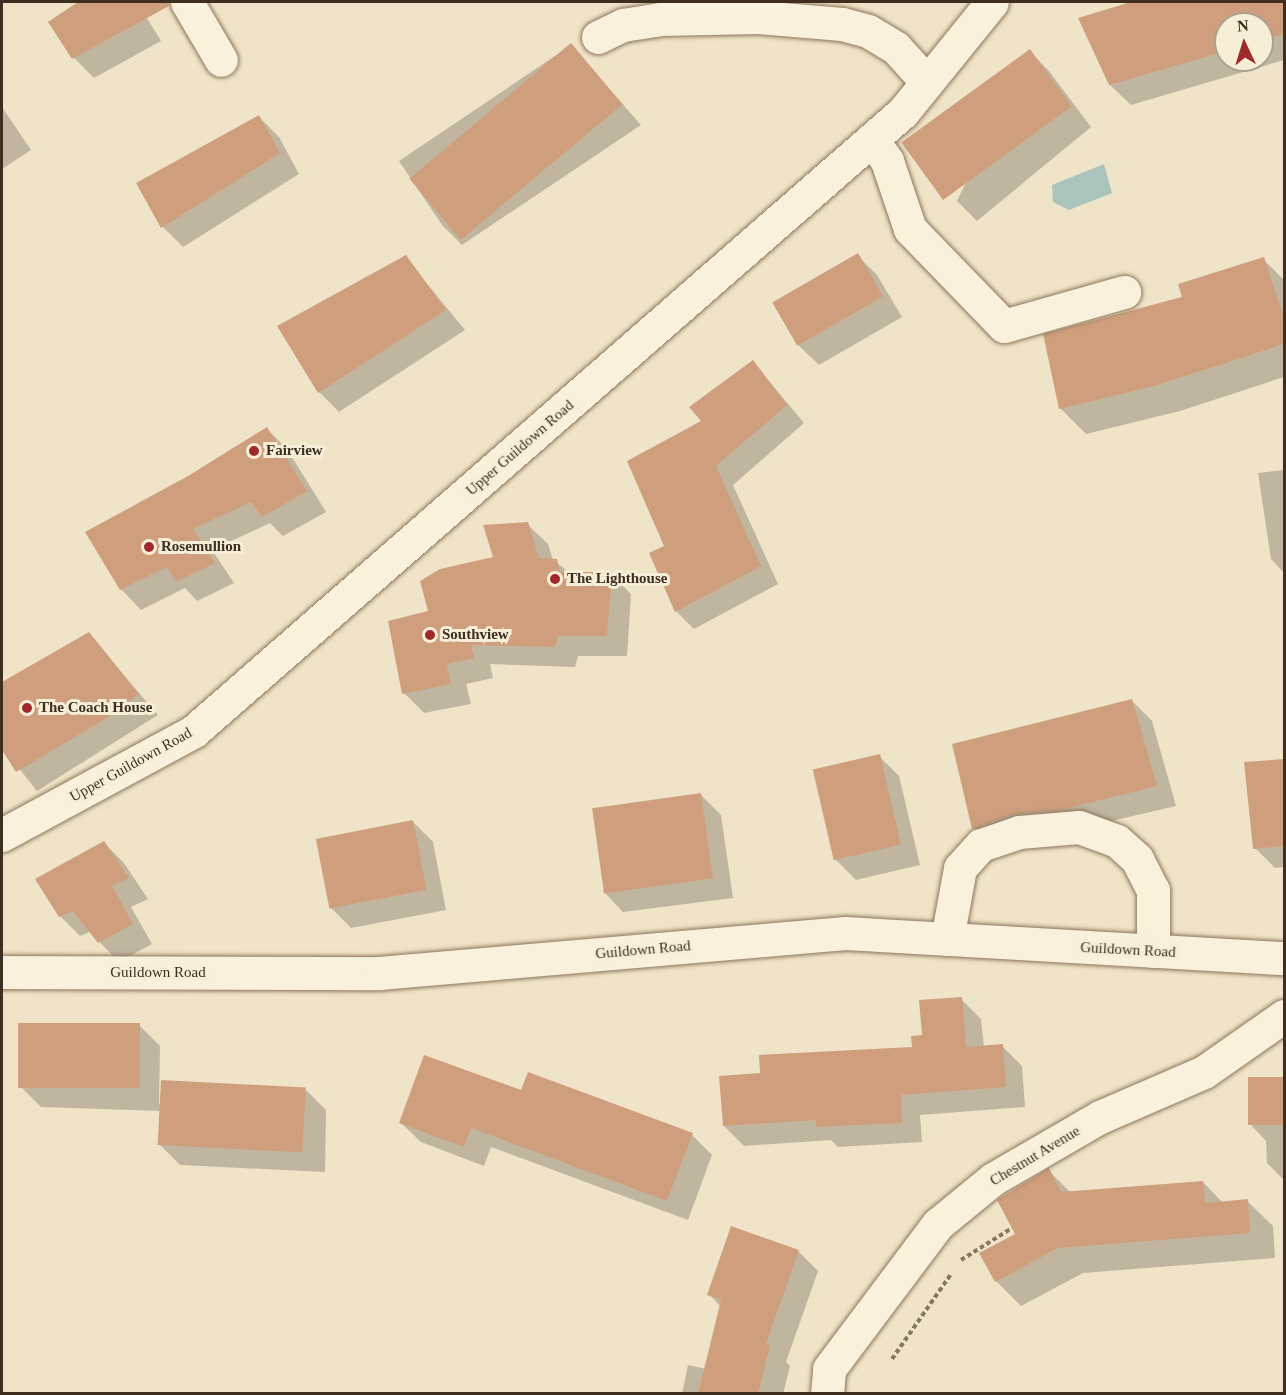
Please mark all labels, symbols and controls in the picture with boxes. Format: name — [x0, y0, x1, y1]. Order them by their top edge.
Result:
north arrow — [1214, 12, 1274, 72]
text: N — [1236, 17, 1249, 34]
street label: Upper Guildown Road — [463, 396, 577, 500]
place label: Fairview — [266, 442, 323, 460]
marker: Fairview — [247, 444, 261, 458]
place label: Rosemullion — [161, 538, 241, 556]
marker: Rosemullion — [142, 540, 156, 554]
place label: The Lighthouse — [567, 570, 667, 588]
marker: The Lighthouse — [548, 572, 562, 586]
place label: Southview — [442, 626, 509, 644]
marker: Southview — [423, 628, 437, 642]
place label: The Coach House — [39, 699, 152, 717]
marker: The Coach House — [20, 701, 34, 715]
street label: Upper Guildown Road — [67, 724, 195, 806]
street label: Guildown Road — [595, 937, 691, 963]
street label: Guildown Road — [1080, 939, 1176, 961]
street label: Guildown Road — [110, 964, 206, 982]
street label: Chestnut Avenue — [986, 1122, 1084, 1190]

